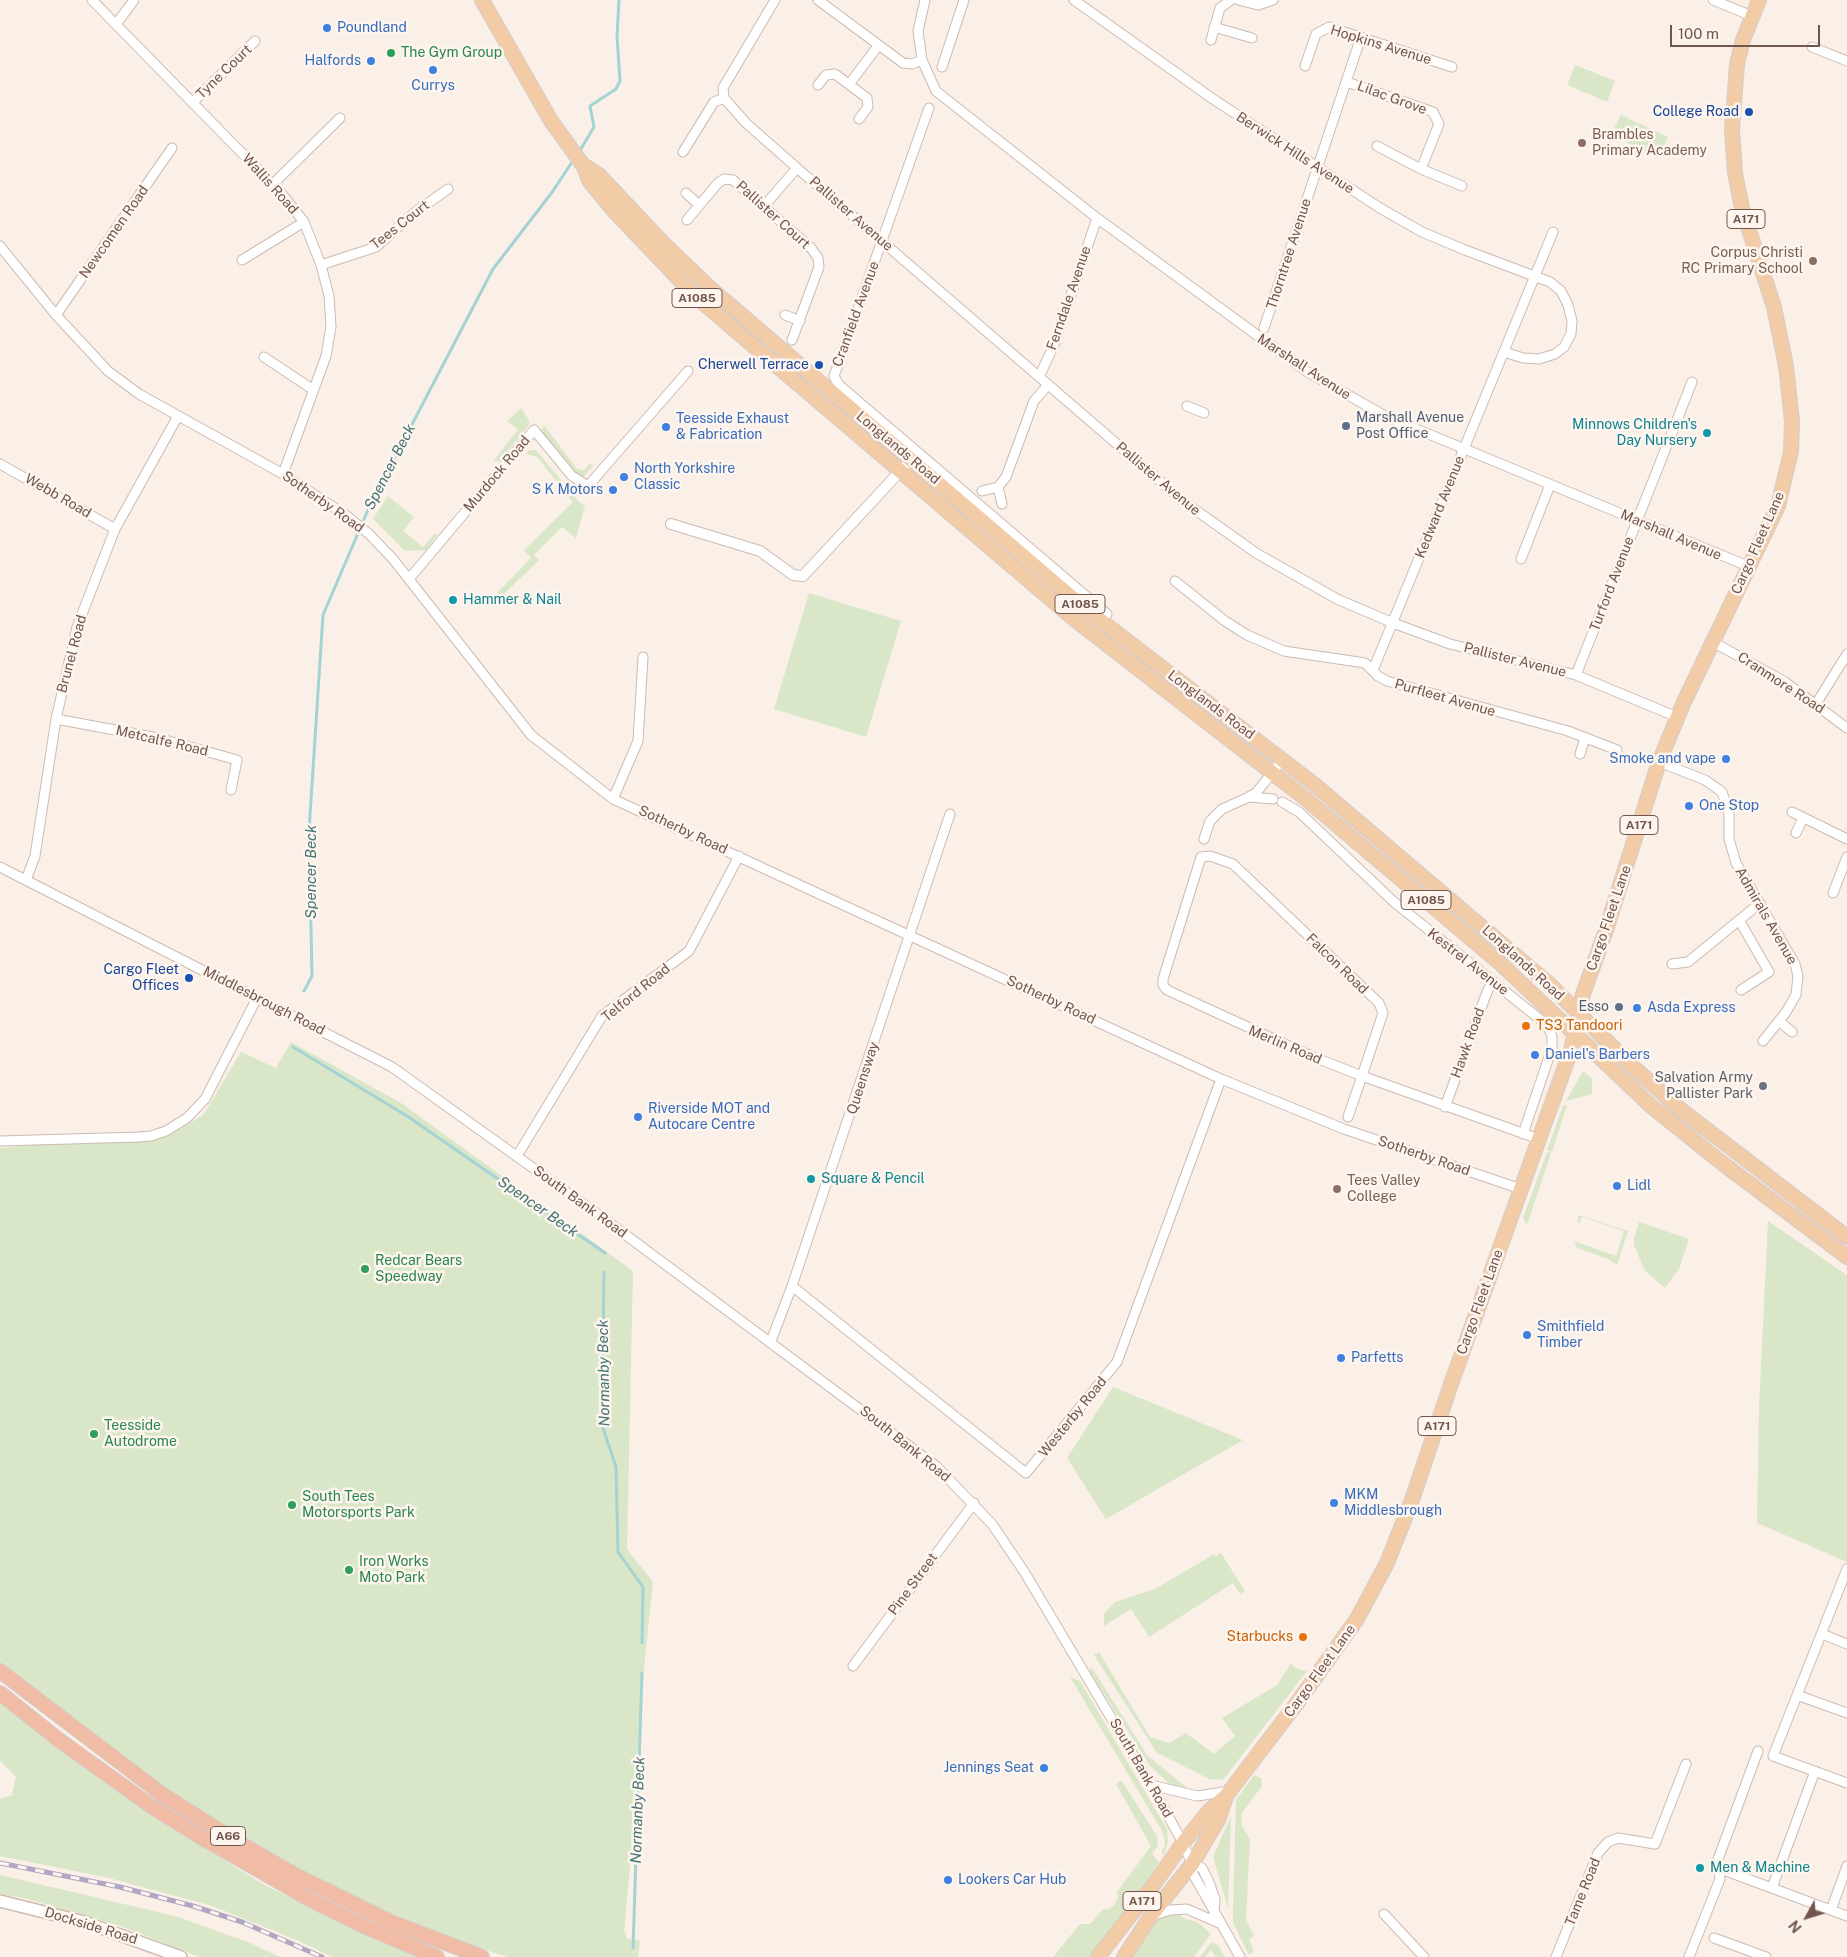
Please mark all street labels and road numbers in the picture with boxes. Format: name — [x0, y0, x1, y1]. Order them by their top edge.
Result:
street label: Hopkins Avenue — [1328, 22, 1434, 68]
street label: Tyne Court — [193, 41, 255, 103]
street label: Lilac Grove — [1355, 78, 1429, 118]
street label: Berwick Hills Avenue — [1233, 109, 1357, 197]
street label: Wallis Road — [238, 150, 302, 218]
street label: Pallister Avenue — [806, 173, 896, 255]
street label: Pallister Court — [733, 177, 813, 253]
street label: Newcomen Road — [76, 182, 152, 282]
street label: Thorntree Avenue — [1263, 196, 1315, 312]
street label: Tees Court — [367, 197, 433, 253]
road number: A171 — [1727, 210, 1765, 228]
street label: Ferndale Avenue — [1043, 244, 1095, 352]
street label: Cranfield Avenue — [829, 259, 883, 369]
road number: A1085 — [672, 288, 722, 308]
street label: Marshall Avenue — [1254, 331, 1354, 403]
street label: Longlands Road — [853, 408, 943, 488]
street label: Murdock Road — [460, 433, 534, 515]
street label: Pallister Avenue — [1112, 439, 1204, 519]
street label: Kedward Avenue — [1412, 453, 1468, 561]
street label: Sotherby Road — [279, 468, 367, 536]
street label: Webb Road — [22, 470, 94, 522]
street label: Cargo Fleet Lane — [1728, 489, 1788, 597]
street label: Marshall Avenue — [1618, 506, 1724, 564]
street label: Turford Avenue — [1586, 534, 1638, 634]
road number: A1085 — [1055, 594, 1105, 614]
street label: Brunel Road — [54, 613, 90, 695]
street label: Pallister Avenue — [1462, 639, 1568, 681]
street label: Cranmore Road — [1734, 649, 1828, 717]
street label: Longlands Road — [1164, 667, 1258, 743]
street label: Purfleet Avenue — [1393, 676, 1497, 720]
street label: Metcalfe Road — [114, 722, 210, 760]
street label: Sotherby Road — [636, 802, 730, 858]
road number: A171 — [1620, 816, 1658, 834]
street label: Cargo Fleet Lane — [1583, 863, 1635, 973]
street label: Admirals Avenue — [1731, 864, 1801, 968]
road number: A1085 — [1401, 890, 1451, 910]
street label: Longlands Road — [1479, 922, 1567, 1004]
street label: Kestrel Avenue — [1424, 925, 1512, 999]
street label: Falcon Road — [1302, 930, 1372, 998]
street label: Telford Road — [599, 960, 673, 1026]
street label: Middlesbrough Road — [200, 963, 328, 1039]
street label: Sotherby Road — [1004, 972, 1098, 1028]
street label: Hawk Road — [1448, 1006, 1488, 1080]
street label: Merlin Road — [1246, 1022, 1324, 1068]
street label: Queensway — [843, 1040, 883, 1116]
street label: Sotherby Road — [1376, 1132, 1472, 1180]
street label: South Bank Road — [530, 1162, 630, 1242]
street label: Cargo Fleet Lane — [1453, 1247, 1507, 1357]
street label: Westerby Road — [1035, 1373, 1111, 1461]
street label: South Bank Road — [856, 1402, 954, 1486]
road number: A171 — [1418, 1416, 1456, 1435]
street label: Pine Street — [885, 1550, 941, 1618]
street label: Cargo Fleet Lane — [1281, 1621, 1359, 1721]
street label: South Bank Road — [1106, 1715, 1176, 1821]
road number: A66 — [210, 1826, 246, 1845]
street label: Tame Road — [1562, 1856, 1604, 1928]
road number: A171 — [1123, 1892, 1161, 1910]
street label: Dockside Road — [43, 1904, 139, 1948]

